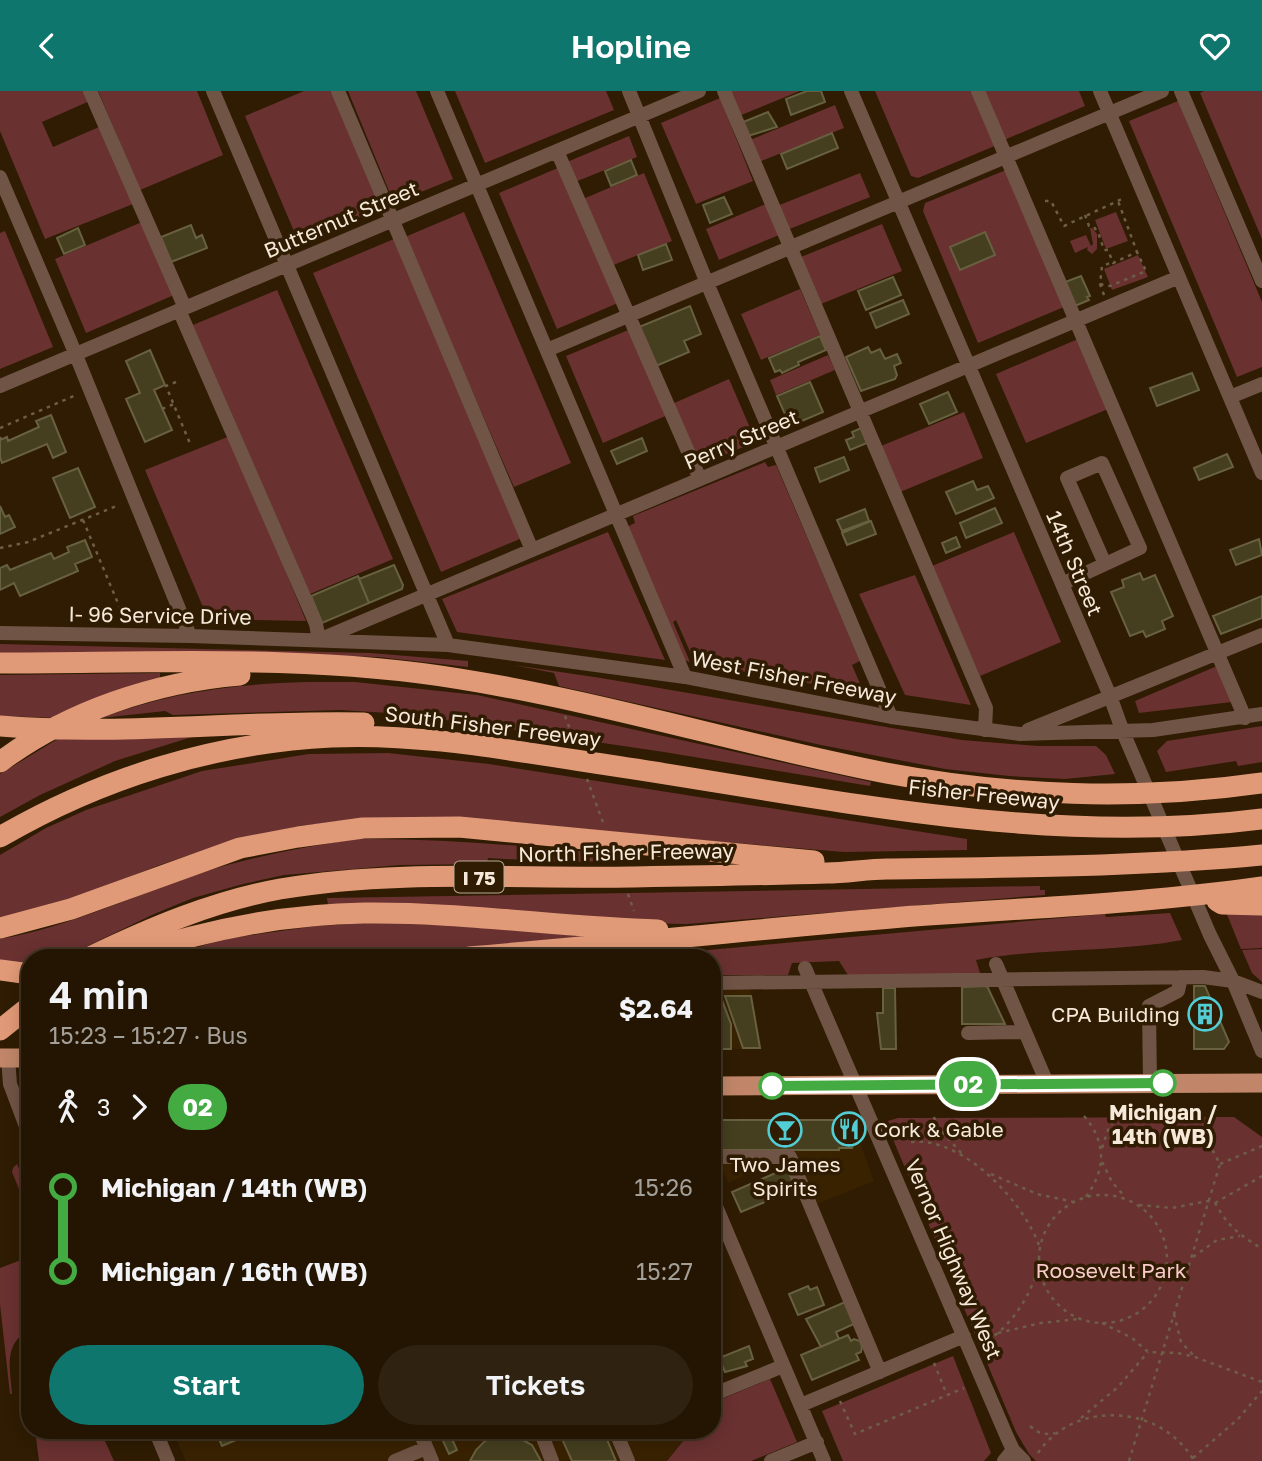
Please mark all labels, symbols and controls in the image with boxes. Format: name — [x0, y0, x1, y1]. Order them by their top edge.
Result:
icon: back — [28, 27, 66, 65]
text: Hopline — [571, 27, 691, 65]
icon: heart — [1196, 27, 1234, 65]
street label: Butternut Street — [260, 175, 422, 263]
street label: Perry Street — [680, 403, 802, 475]
street label: 14th Street — [1041, 506, 1109, 620]
street label: I- 96 Service Drive — [68, 600, 252, 630]
street label: West Fisher Freeway — [689, 644, 899, 710]
street label: South Fisher Freeway — [383, 700, 603, 752]
street label: Fisher Freeway — [907, 773, 1061, 815]
street label: North Fisher Freeway — [518, 837, 734, 867]
road number: I 75 — [454, 862, 504, 893]
text: 4 min — [49, 972, 149, 1017]
text: $2.64 — [619, 993, 693, 1024]
building icon: CPA Building — [1186, 995, 1224, 1033]
place label: CPA Building — [1051, 1001, 1180, 1027]
text: 15:23 – 15:27 · Bus — [49, 1021, 248, 1049]
line badge: 02 — [936, 1061, 1000, 1107]
text: 02 — [953, 1069, 983, 1098]
marker: Michigan / 14th (WB) — [1150, 1070, 1176, 1096]
unlabelled marker — [759, 1073, 785, 1099]
icon: walk — [49, 1088, 87, 1126]
icon: forward — [120, 1088, 158, 1126]
text: 02 — [182, 1092, 213, 1121]
text: 3 — [97, 1093, 110, 1121]
place label: Michigan / 14th (WB) — [1109, 1099, 1217, 1149]
restaurant icon: Cork & Gable — [830, 1110, 868, 1148]
bar icon: Two James Spirits — [766, 1111, 804, 1149]
place label: Cork & Gable — [874, 1116, 1004, 1142]
place label: Two James Spirits — [729, 1151, 841, 1201]
street label: Vernor Highway West — [900, 1155, 1008, 1363]
text: Michigan / 14th (WB) — [101, 1172, 368, 1203]
text: 15:26 — [634, 1173, 693, 1201]
text: Michigan / 16th (WB) — [101, 1256, 368, 1287]
text: 15:27 — [636, 1257, 693, 1285]
park label: Roosevelt Park — [1035, 1257, 1187, 1283]
button: Start — [49, 1345, 364, 1425]
button: Tickets — [378, 1345, 693, 1425]

